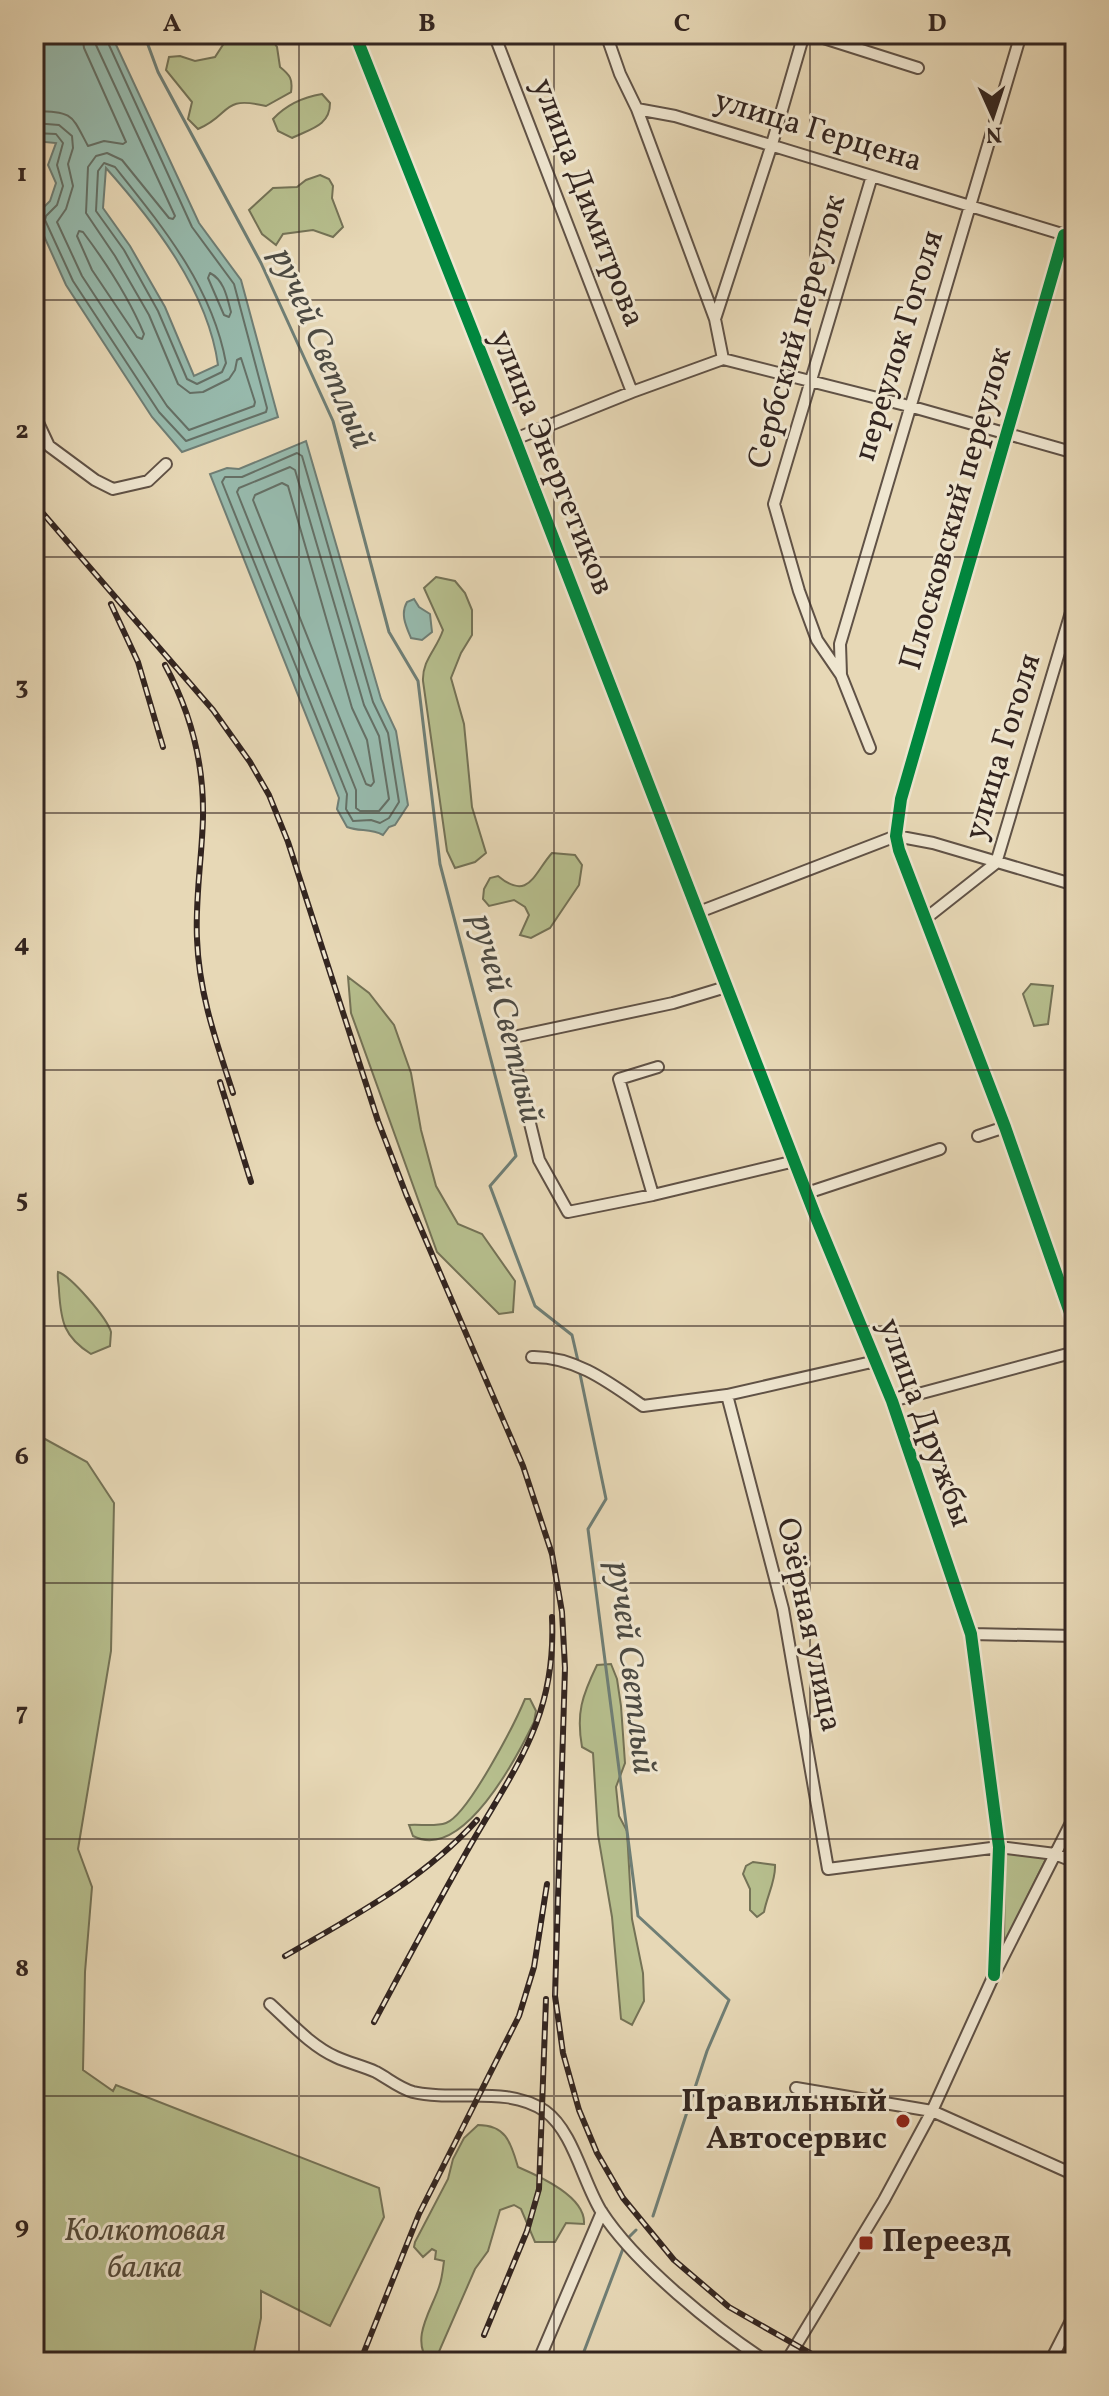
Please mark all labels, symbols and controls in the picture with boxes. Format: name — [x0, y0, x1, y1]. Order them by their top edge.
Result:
text: A — [163, 6, 182, 42]
text: B — [418, 6, 436, 42]
text: C — [674, 6, 690, 42]
text: D — [927, 6, 947, 42]
street label: улица Димитрова — [519, 72, 655, 334]
north arrow — [953, 76, 1033, 156]
street label: улица Герцена — [709, 80, 927, 184]
text: N — [985, 118, 1003, 149]
text: 1 — [17, 156, 27, 192]
street label: Сербский переулок — [738, 190, 858, 474]
street label: переулок Гоголя — [844, 225, 956, 467]
water label: ручей Светлый — [258, 241, 384, 457]
street label: улица Энергетиков — [478, 324, 624, 602]
street label: Плосковский переулок — [890, 342, 1024, 676]
text: 2 — [15, 413, 29, 449]
street label: улица Гоголя — [955, 648, 1053, 846]
text: 3 — [15, 669, 29, 705]
water label: ручей Светлый — [456, 910, 554, 1128]
text: 4 — [14, 926, 30, 962]
text: 5 — [16, 1182, 28, 1218]
street label: улица Дружбы — [866, 1313, 982, 1533]
text: 6 — [15, 1439, 29, 1475]
street label: Озёрная улица — [764, 1514, 852, 1736]
water label: ручей Светлый — [594, 1559, 666, 1777]
text: 7 — [16, 1695, 28, 1731]
text: 8 — [15, 1951, 29, 1987]
place label: Правильный Автосервис — [681, 2081, 887, 2162]
marker: Правильный Автосервис — [894, 2112, 912, 2130]
text: 9 — [15, 2208, 29, 2244]
park label: Колкотовая балка — [64, 2210, 226, 2291]
place label: Переезд — [882, 2221, 1012, 2265]
marker: Переезд — [857, 2234, 875, 2252]

